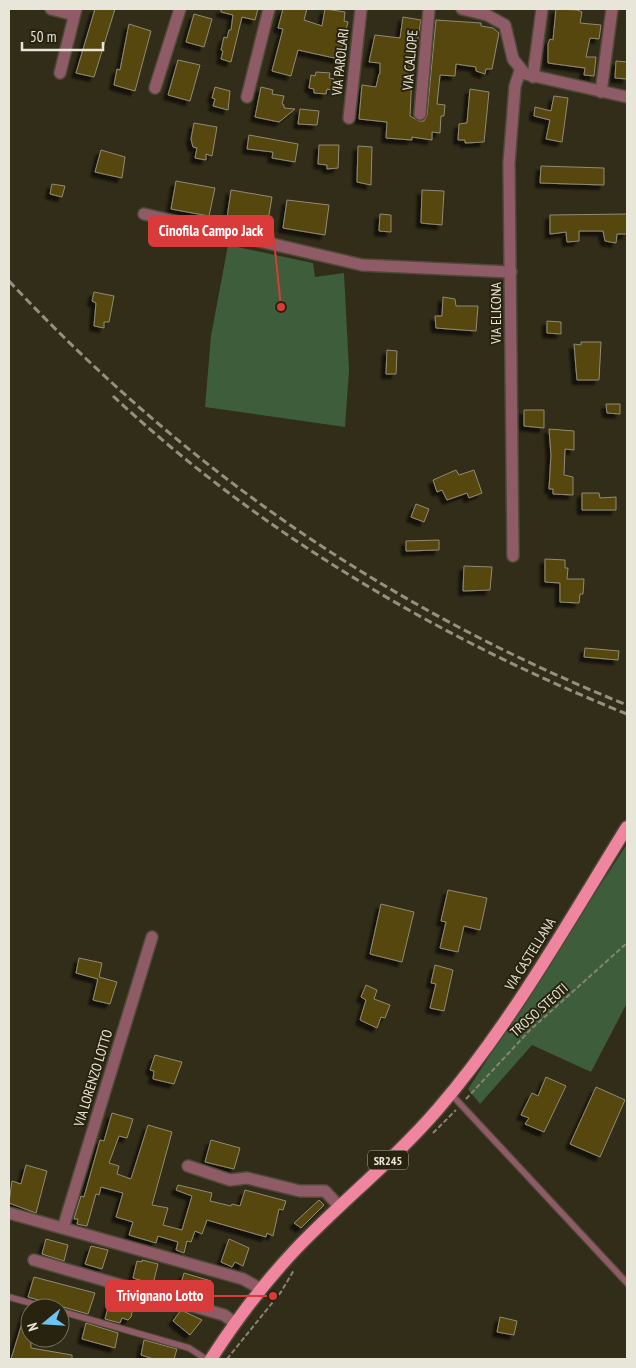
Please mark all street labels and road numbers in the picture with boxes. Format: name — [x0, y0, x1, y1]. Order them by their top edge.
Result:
street label: VIA PAROLARI — [327, 27, 352, 98]
street label: VIA CALIOPE — [398, 29, 422, 92]
street label: VIA ELICONA — [487, 282, 505, 345]
street label: VIA CASTELLANA — [500, 914, 560, 995]
street label: TROSO STEOTI — [506, 979, 572, 1041]
street label: VIA LORENZO LOTTO — [69, 1027, 116, 1130]
road number: SR245 — [368, 1150, 408, 1170]

